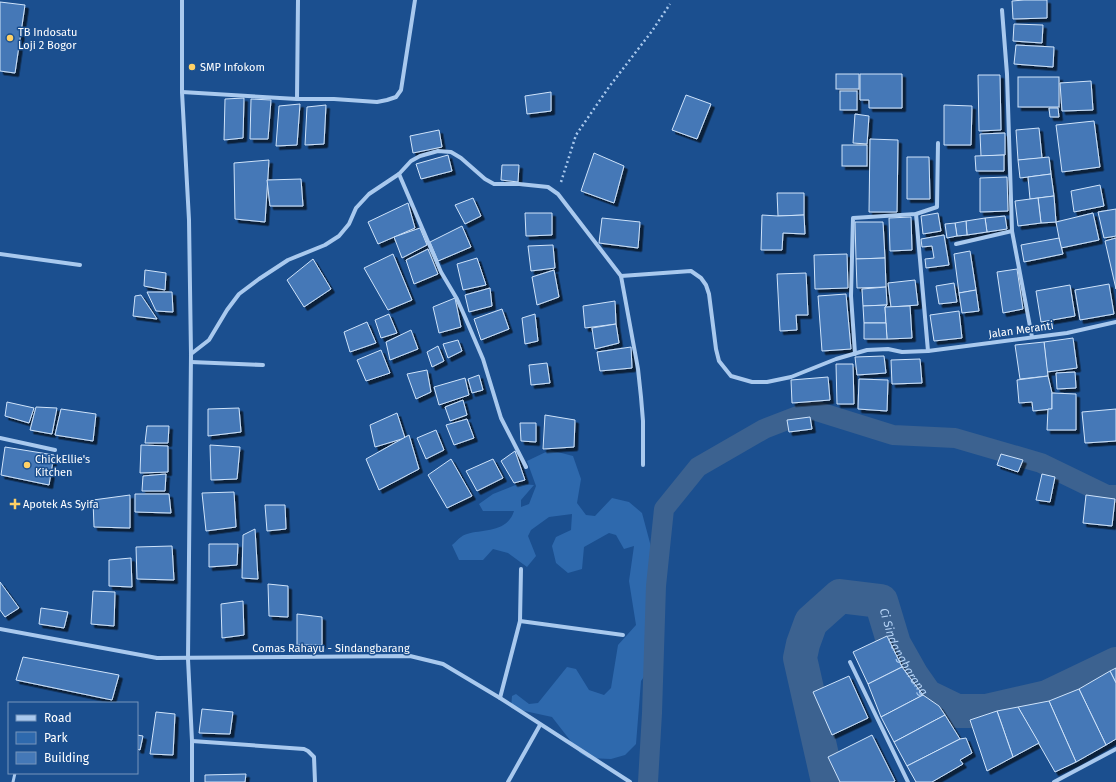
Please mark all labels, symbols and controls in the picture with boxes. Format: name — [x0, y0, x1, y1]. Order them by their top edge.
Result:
place label: TB Indosatu Loji 2 Bogor — [18, 26, 77, 52]
marker: TB Indosatu Loji 2 Bogor — [5, 33, 15, 43]
place label: SMP Infokom — [200, 61, 265, 74]
marker: SMP Infokom — [187, 62, 197, 72]
street label: Jalan Meranti — [988, 319, 1054, 341]
place label: ChickEllie's Kitchen — [35, 453, 90, 479]
marker: ChickEllie's Kitchen — [22, 460, 32, 470]
place label: Apotek As Syifa — [23, 498, 99, 511]
marker: Apotek As Syifa — [10, 499, 20, 509]
water label: Ci Sindangbarang — [877, 606, 931, 698]
street label: Comas Rahayu - Sindangbarang — [252, 642, 410, 655]
legend — [8, 702, 138, 774]
text: Road — [44, 711, 72, 725]
text: Park — [44, 731, 68, 745]
text: Building — [44, 751, 90, 765]

